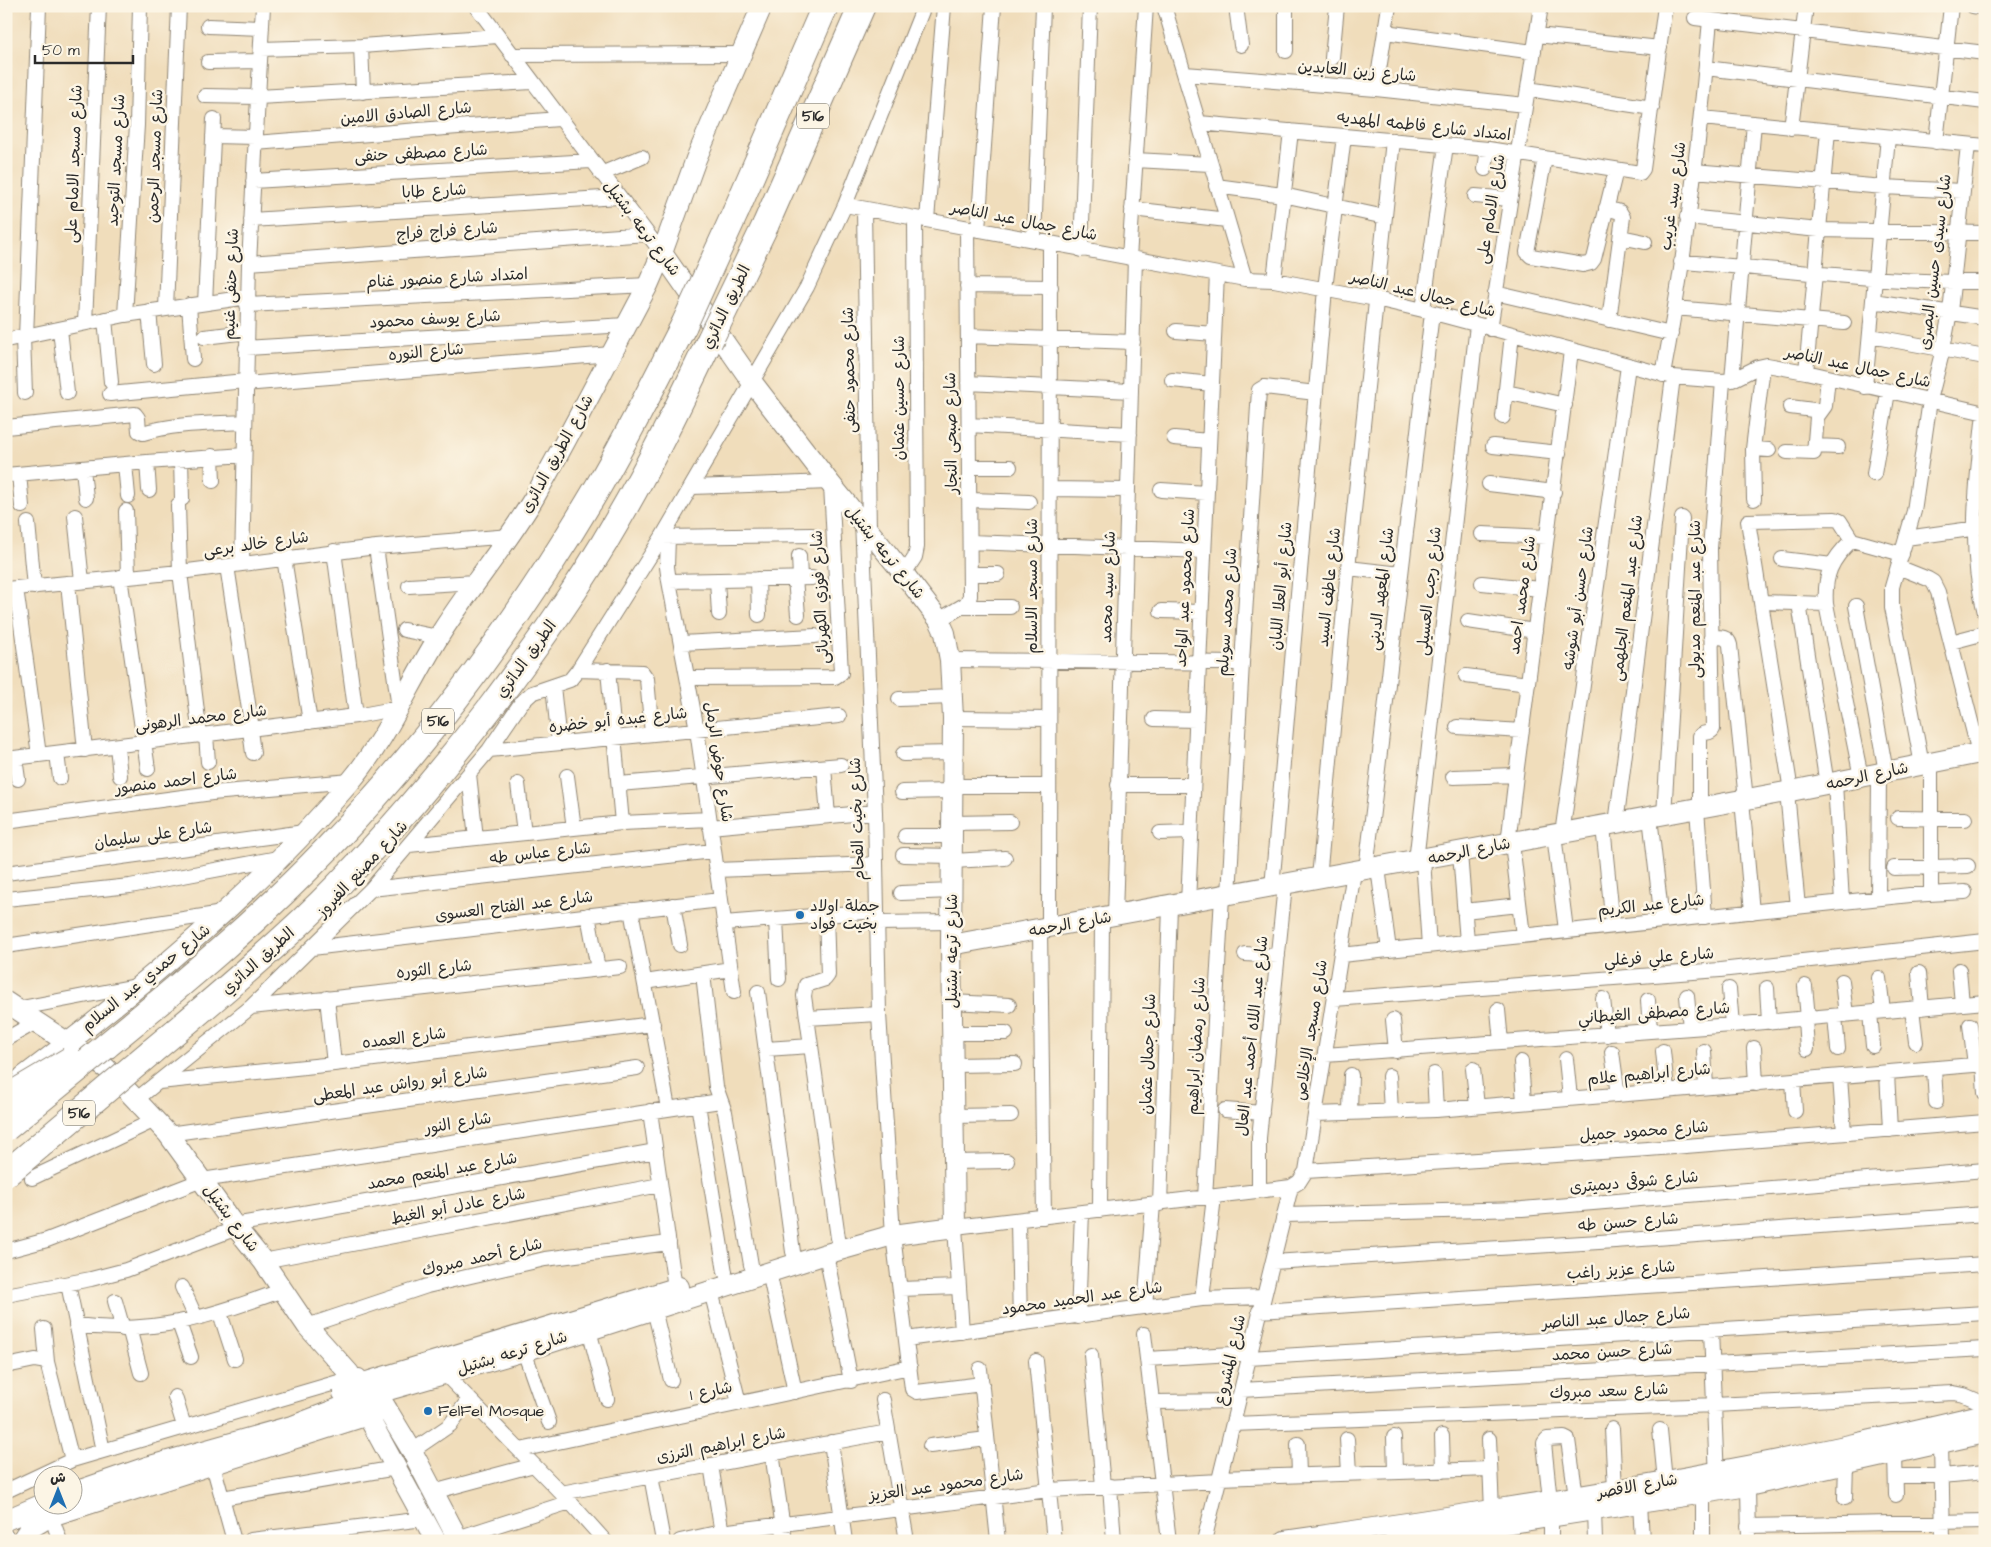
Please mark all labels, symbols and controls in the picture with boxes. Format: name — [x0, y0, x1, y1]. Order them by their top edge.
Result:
scale bar — [35, 32, 132, 64]
text: 50 m — [42, 40, 80, 61]
street label: شارع زين العابدين — [1297, 55, 1417, 87]
street label: شارع مسجد الامام على — [60, 84, 89, 244]
street label: شارع مسجد الرحمن — [142, 89, 168, 223]
street label: شارع مسجد التوحيد — [102, 93, 130, 227]
street label: شارع الصادق الامين — [339, 96, 473, 130]
road number: 516 — [797, 104, 829, 128]
street label: امتداد شارع فاطمه المهديه — [1336, 106, 1512, 146]
street label: شارع مصطفى حنفى — [354, 139, 488, 167]
street label: شارع سيد غريب — [1654, 140, 1692, 252]
street label: شارع الامام على — [1471, 152, 1512, 266]
street label: شارع سيدى حسين البصرى — [1913, 173, 1957, 351]
street label: شارع ترعه بشتيل — [599, 175, 685, 281]
street label: شارع طابا — [401, 178, 467, 204]
street label: شارع جمال عبد الناصر — [947, 196, 1099, 246]
street label: شارع فراج فراج — [396, 216, 498, 246]
street label: شارع حنفى غنيم — [218, 228, 245, 340]
street label: الطريق الدائري — [696, 261, 756, 353]
street label: امتداد شارع منصور غنام — [366, 263, 529, 294]
street label: شارع جمال عبد الناصر — [1346, 265, 1498, 323]
street label: شارع يوسف محمود — [369, 305, 501, 333]
street label: شارع محمود حنفى — [837, 307, 861, 433]
street label: شارع حسين عثمان — [888, 335, 910, 461]
street label: شارع النوره — [387, 338, 465, 366]
street label: شارع جمال عبد الناصر — [1781, 340, 1933, 393]
street label: شارع صبحى النجار — [939, 372, 963, 496]
street label: شارع الطريق الدائرى — [515, 391, 599, 517]
street label: شارع ترعه بشتيل — [840, 500, 930, 604]
street label: شارع محمود عبد الواحد — [1170, 508, 1200, 668]
street label: شارع عبد المنعم الجلهمى — [1606, 514, 1649, 683]
street label: شارع مسجد الاسلام — [1021, 518, 1044, 654]
street label: شارع عبد المنعم مدبولى — [1684, 520, 1707, 678]
street label: شارع أبو العلا اللبان — [1264, 521, 1298, 651]
street label: شارع رجب العسيلى — [1411, 525, 1447, 657]
street label: شارع حسن أبو شوشه — [1557, 525, 1599, 671]
street label: شارع خالد برعى — [202, 526, 310, 562]
street label: شارع عاطف السيد — [1312, 526, 1346, 648]
street label: شارع المعهد الدينى — [1363, 526, 1399, 652]
street label: شارع فوزي الكهربائى — [806, 530, 834, 664]
street label: شارع سيد محمد — [1095, 531, 1121, 643]
street label: شارع محمد احمد — [1503, 534, 1541, 656]
street label: شارع محمد سويلم — [1212, 547, 1243, 677]
street label: الطريق الدائري — [490, 616, 562, 702]
street label: شارع محمد الرهونى — [134, 699, 268, 737]
street label: شارع حوض الرمل — [700, 700, 738, 824]
street label: شارع عبده أبو خضره — [548, 702, 688, 738]
road number: 516 — [422, 708, 454, 734]
street label: شارع الرحمه — [1824, 756, 1910, 796]
street label: شارع بخيت الفحام — [844, 757, 871, 881]
street label: شارع احمد منصور — [112, 763, 238, 800]
street label: شارع على سليمان — [93, 816, 213, 854]
street label: شارع مصنع الفيروز — [310, 816, 413, 924]
street label: شارع الرحمه — [1426, 832, 1512, 870]
street label: شارع عباس طه — [488, 837, 592, 869]
street label: شارع عبد الفتاح العسوى — [434, 885, 594, 927]
street label: شارع عبد الكريم — [1597, 888, 1705, 923]
street label: شارع ترعه بشتيل — [941, 894, 963, 1008]
place label: جملة اولاد بخيت فواد — [810, 895, 880, 935]
street label: شارع الرحمه — [1027, 906, 1113, 942]
marker: جملة اولاد بخيت فواد — [794, 909, 806, 921]
street label: شارع حمدي عبد السلام — [77, 919, 216, 1038]
street label: الطريق الدائري — [217, 922, 299, 1000]
street label: شارع عبد اللاه أحمد عبد العال — [1231, 935, 1273, 1137]
street label: شارع علي فرغلي — [1603, 942, 1715, 975]
street label: شارع الثوره — [395, 954, 473, 984]
street label: شارع مسجد الإخلاص — [1289, 958, 1333, 1102]
street label: شارع رمضان ابراهيم — [1181, 976, 1212, 1116]
street label: شارع جمال عثمان — [1135, 993, 1161, 1115]
street label: شارع مصطفى الغيطاني — [1577, 997, 1731, 1032]
street label: شارع العمده — [361, 1022, 447, 1054]
street label: شارع ابراهيم علام — [1586, 1058, 1712, 1091]
street label: شارع أبو رواش عبد المعطى — [311, 1061, 489, 1107]
road number: 516 — [63, 1100, 95, 1126]
street label: شارع النور — [421, 1107, 493, 1139]
street label: شارع محمود جميل — [1579, 1116, 1709, 1146]
street label: شارع عبد المنعم محمد — [365, 1147, 519, 1196]
street label: شارع شوقى ديميترى — [1569, 1165, 1699, 1199]
street label: شارع بشتيل — [198, 1179, 264, 1257]
street label: شارع عادل أبو الغيط — [389, 1182, 527, 1230]
street label: شارع حسن طه — [1577, 1207, 1679, 1237]
street label: شارع أحمد مبروك — [420, 1232, 544, 1282]
street label: شارع عزيز راغب — [1566, 1255, 1676, 1285]
street label: شارع عبد الحميد محمود — [1000, 1276, 1164, 1320]
street label: شارع جمال عبد الناصر — [1539, 1302, 1691, 1334]
street label: شارع المشروع — [1209, 1312, 1251, 1408]
street label: شارع ترعه بشتيل — [454, 1326, 570, 1380]
street label: شارع حسن محمد — [1551, 1338, 1673, 1366]
street label: شارع 1 — [688, 1376, 734, 1406]
street label: شارع سعد مبروك — [1549, 1378, 1669, 1404]
place label: FelFel Mosque — [438, 1400, 545, 1422]
marker: FelFel Mosque — [422, 1405, 434, 1417]
street label: شارع ابراهيم الترزى — [655, 1422, 788, 1469]
street label: شارع محمود عبد العزيز — [865, 1463, 1025, 1507]
north arrow — [32, 1464, 82, 1514]
text: ش — [50, 1468, 66, 1488]
street label: شارع الاقصر — [1593, 1468, 1679, 1504]

